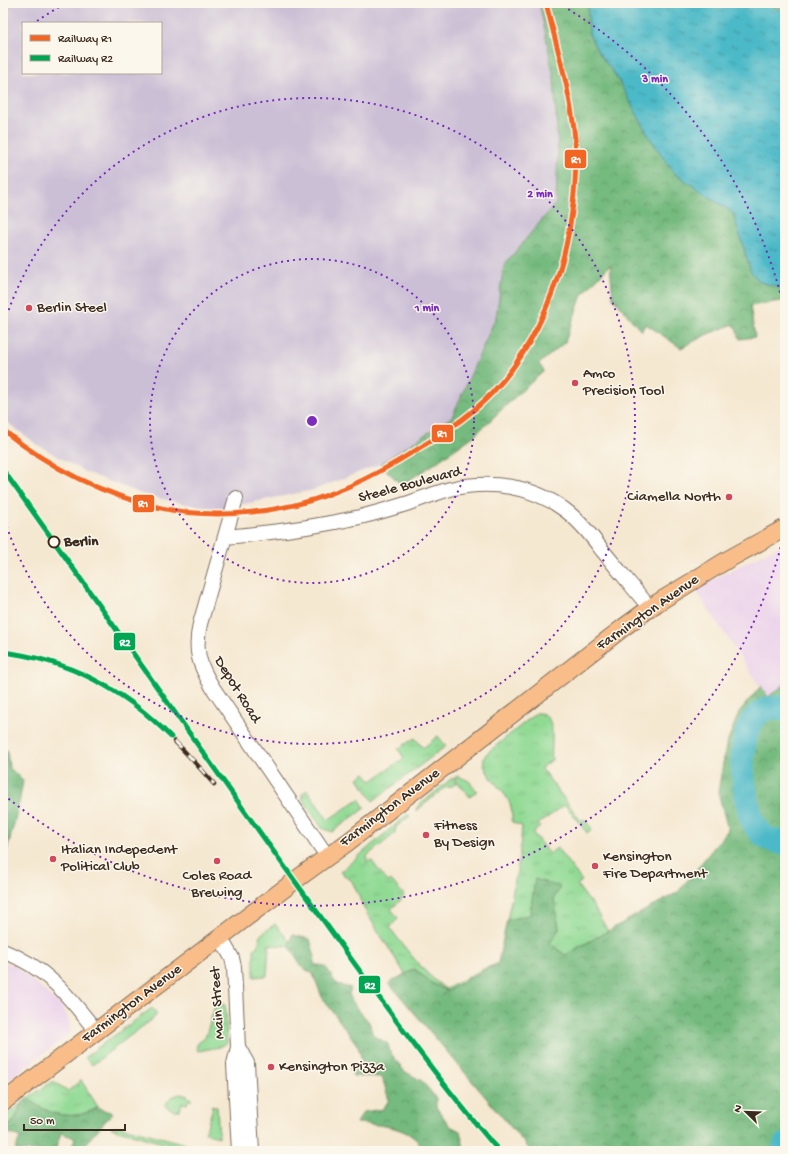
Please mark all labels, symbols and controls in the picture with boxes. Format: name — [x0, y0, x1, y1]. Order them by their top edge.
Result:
legend — [22, 22, 162, 74]
text: Railway R1 — [58, 33, 112, 47]
text: Railway R2 — [58, 53, 113, 67]
text: 3 min — [641, 73, 668, 87]
line badge: R1 — [564, 149, 587, 169]
text: R1 — [570, 155, 581, 167]
text: 2 min — [527, 188, 553, 202]
place label: Berlin Steel — [36, 299, 107, 317]
text: 1 min — [414, 302, 440, 316]
marker: Berlin Steel — [24, 303, 34, 313]
place label: Amco Precision Tool — [582, 365, 665, 400]
marker: Amco Precision Tool — [570, 378, 580, 388]
centre of rings — [305, 414, 319, 428]
line badge: R1 — [431, 424, 454, 443]
text: R1 — [436, 429, 447, 441]
street label: Steele Boulevard — [357, 462, 465, 507]
place label: Ciamella North — [627, 488, 721, 506]
marker: Ciamella North — [724, 492, 734, 502]
line badge: R1 — [132, 494, 155, 513]
text: R1 — [137, 499, 148, 511]
place label: Berlin — [63, 533, 99, 551]
marker: Berlin — [47, 535, 61, 549]
street label: Farmington Avenue — [593, 571, 703, 656]
line badge: R2 — [113, 632, 136, 651]
text: R2 — [118, 638, 131, 650]
street label: Depot Road — [209, 653, 265, 728]
street label: Farmington Avenue — [336, 764, 444, 852]
place label: Fitness By Design — [433, 817, 495, 852]
marker: Fitness By Design — [421, 830, 431, 840]
place label: Italian Indepedent Political Club — [60, 841, 179, 876]
place label: Kensington Fire Department — [602, 848, 709, 883]
marker: Italian Indepedent Political Club — [48, 854, 58, 864]
marker: Coles Road Brewing — [212, 856, 222, 866]
marker: Kensington Fire Department — [590, 861, 600, 871]
place label: Coles Road Brewing — [183, 867, 253, 902]
street label: Farmington Avenue — [78, 960, 186, 1048]
street label: Main Street — [206, 964, 230, 1040]
line badge: R2 — [358, 975, 381, 994]
text: R2 — [363, 981, 376, 993]
place label: Kensington Pizza — [279, 1058, 385, 1076]
marker: Kensington Pizza — [266, 1062, 276, 1072]
north arrow — [726, 1092, 766, 1132]
text: N — [732, 1103, 746, 1115]
scale bar — [24, 1106, 125, 1132]
text: 50 m — [30, 1115, 55, 1129]

